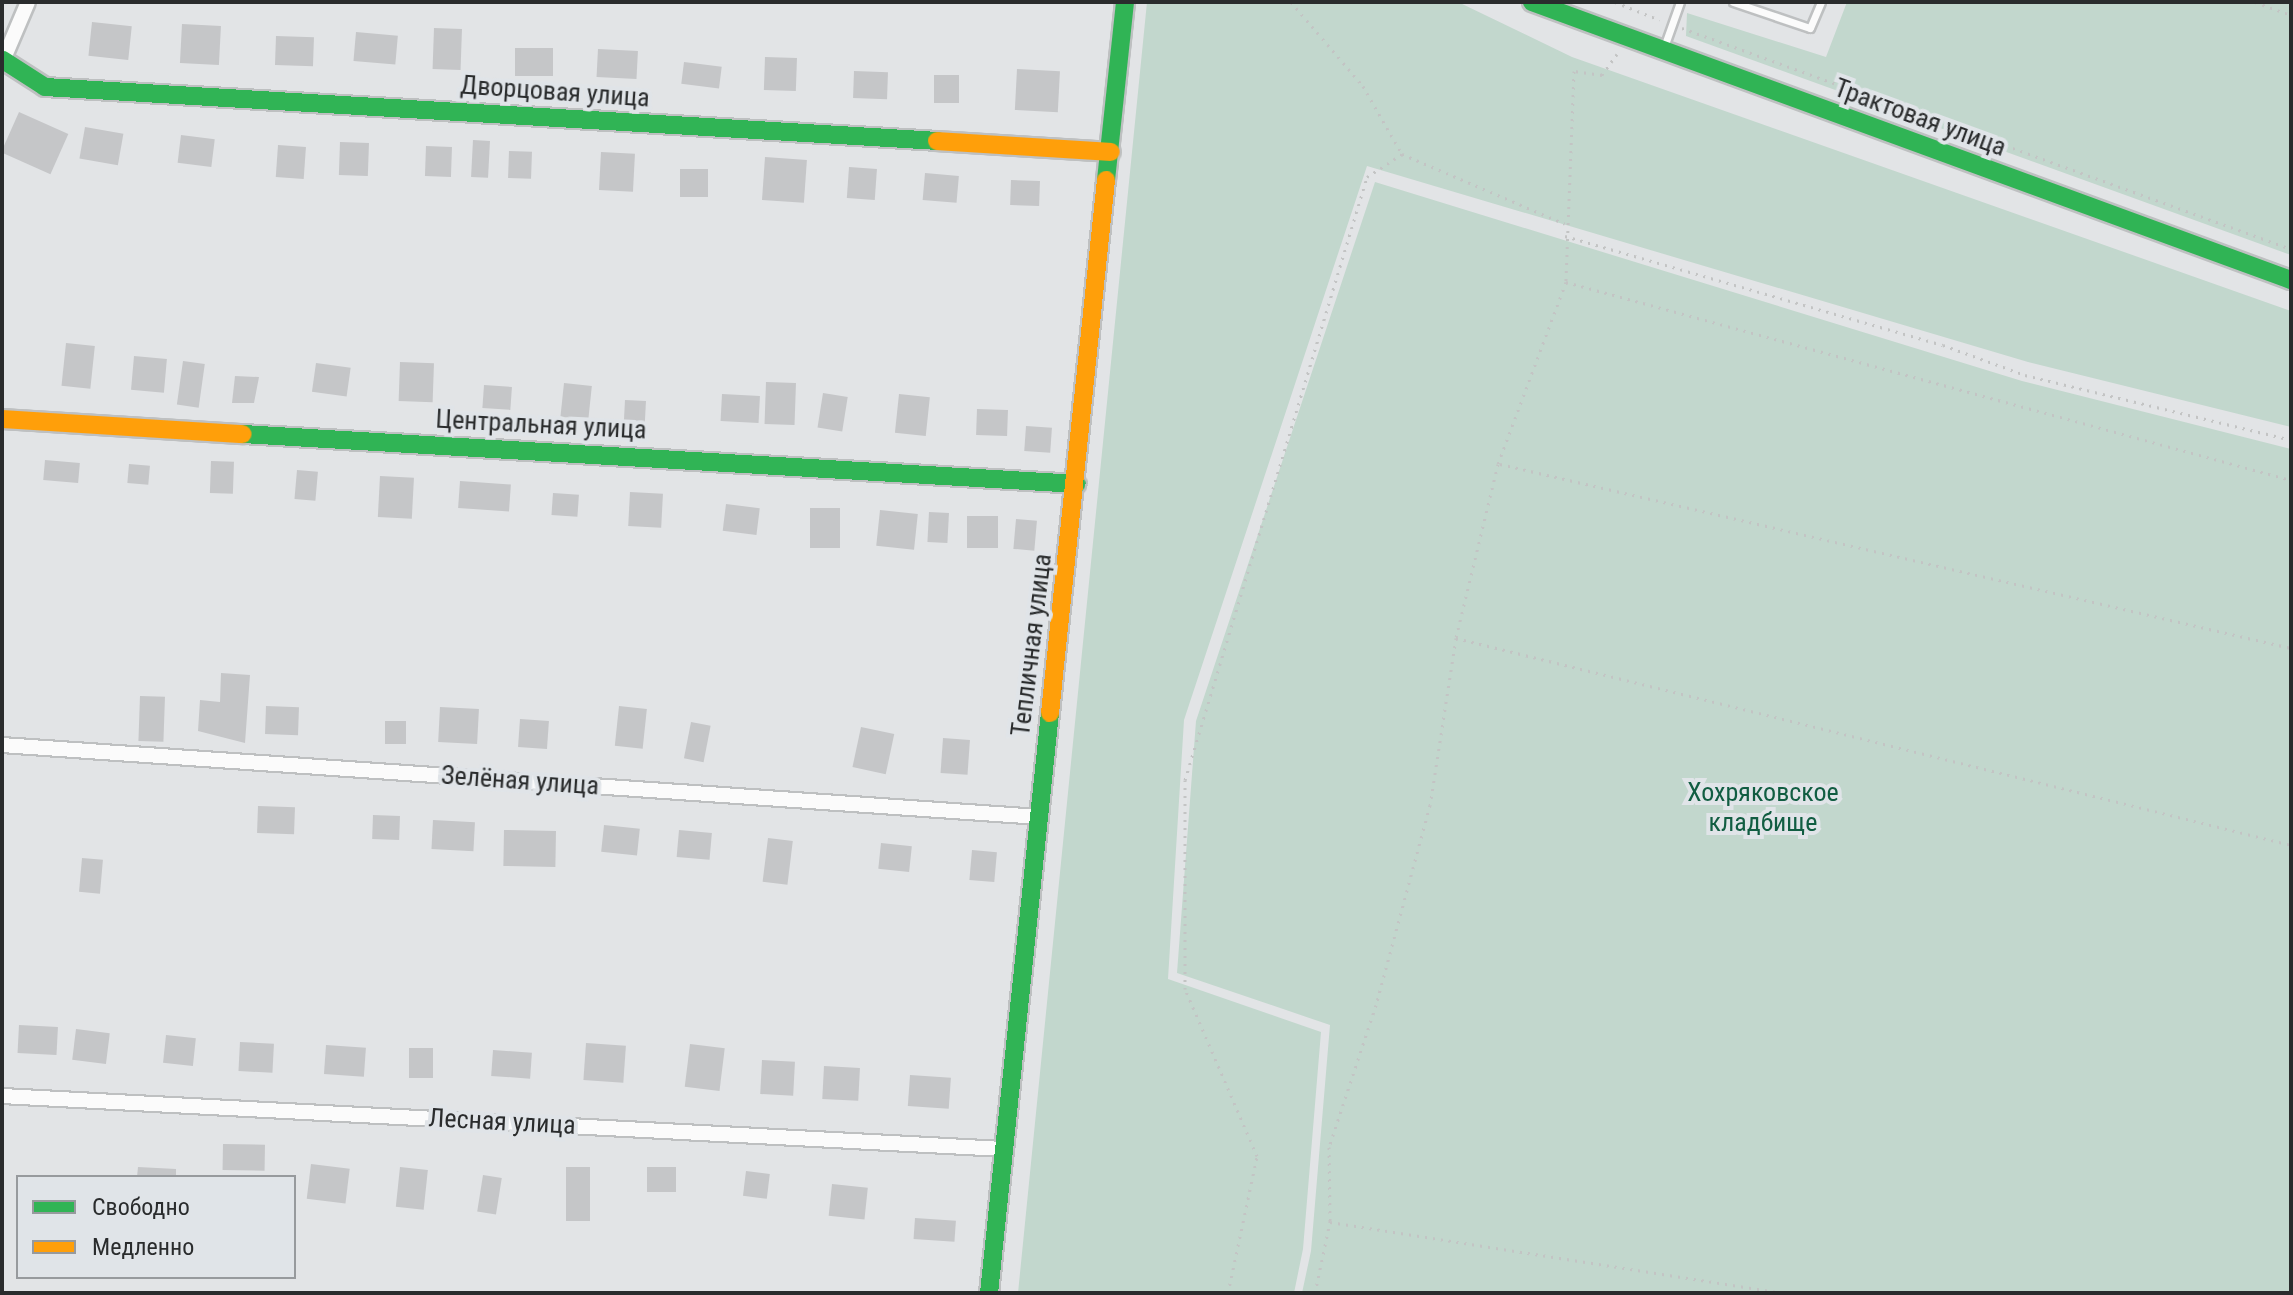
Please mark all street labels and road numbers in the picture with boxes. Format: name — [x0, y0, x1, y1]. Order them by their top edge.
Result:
street label: Дворцовая улица — [459, 70, 651, 114]
street label: Трактовая улица — [1830, 72, 2010, 164]
street label: Центральная улица — [435, 404, 647, 446]
street label: Тепличная улица — [1005, 552, 1059, 738]
street label: Зелёная улица — [440, 760, 600, 802]
street label: Лесная улица — [428, 1103, 576, 1141]

